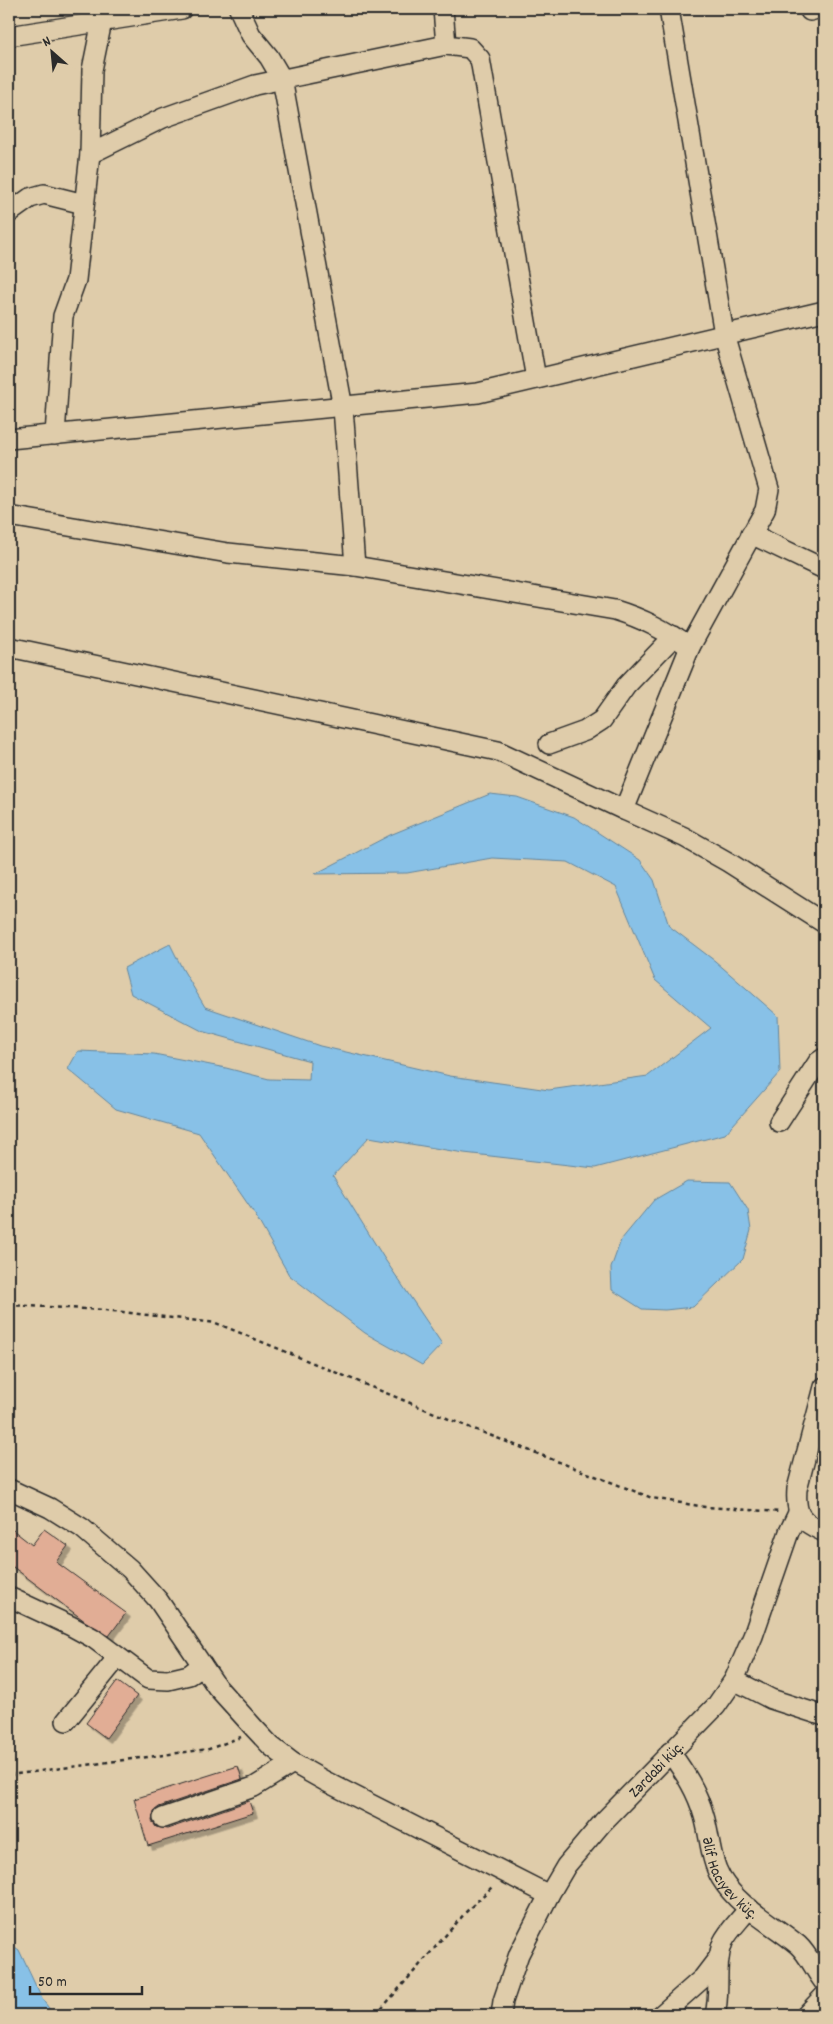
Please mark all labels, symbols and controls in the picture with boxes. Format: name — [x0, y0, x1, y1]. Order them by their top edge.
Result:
north arrow — [28, 28, 78, 78]
text: N — [39, 32, 55, 53]
street label: Zərdabi küç. — [624, 1737, 690, 1804]
street label: Əlif Hacıyev küç. — [695, 1836, 762, 1926]
scale bar — [30, 1964, 142, 1996]
text: 50 m — [38, 1972, 67, 1994]

